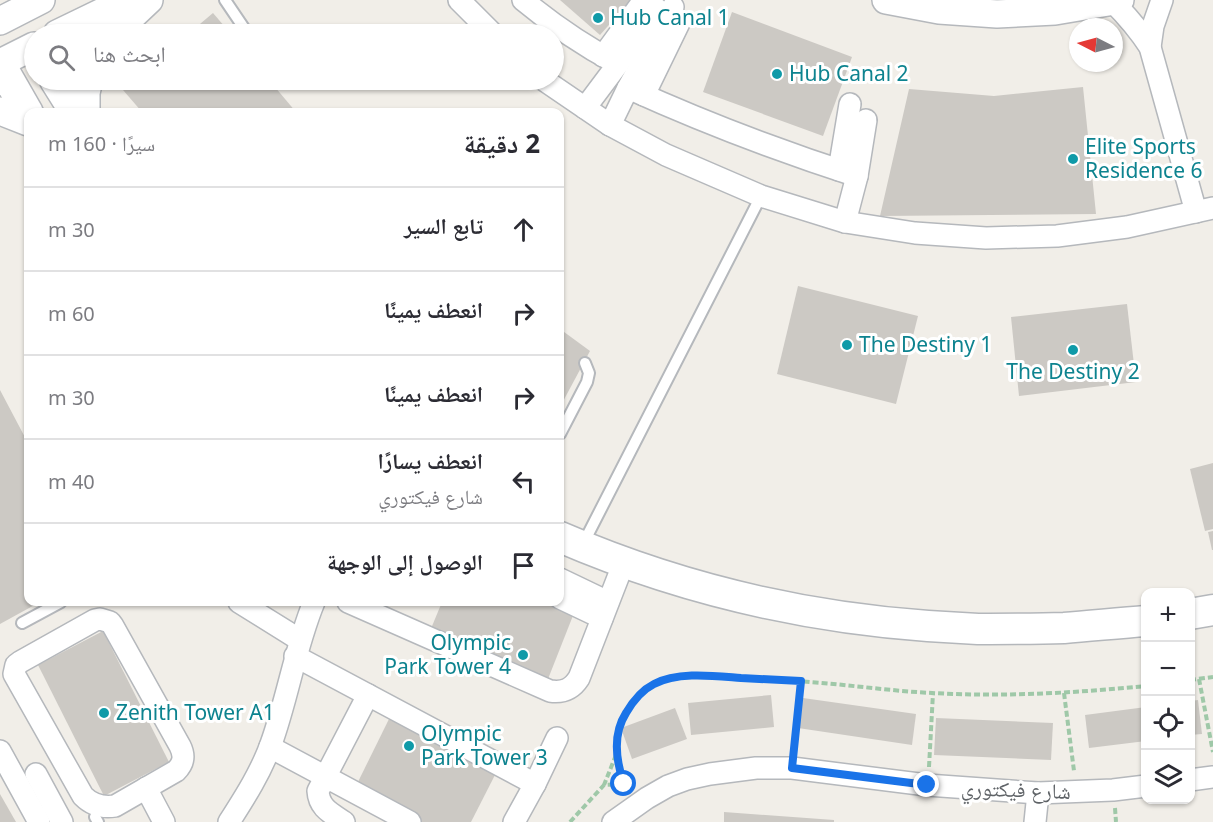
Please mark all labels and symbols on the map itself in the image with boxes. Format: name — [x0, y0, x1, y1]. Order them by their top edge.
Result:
place label: Hub Canal 1 — [610, 3, 730, 31]
marker: Hub Canal 1 — [591, 11, 605, 25]
north arrow — [1069, 18, 1123, 72]
place label: Hub Canal 2 — [789, 59, 909, 87]
marker: Hub Canal 2 — [770, 67, 784, 81]
place label: Elite Sports Residence 6 — [1085, 132, 1203, 184]
marker: Elite Sports Residence 6 — [1066, 152, 1080, 166]
place label: The Destiny 1 — [859, 330, 992, 358]
marker: The Destiny 1 — [840, 338, 854, 352]
marker: The Destiny 2 — [1066, 343, 1080, 357]
place label: The Destiny 2 — [1006, 357, 1140, 385]
place label: Olympic Park Tower 4 — [384, 628, 511, 680]
marker: Olympic Park Tower 4 — [516, 648, 530, 662]
place label: Zenith Tower A1 — [116, 698, 275, 726]
marker: Zenith Tower A1 — [97, 706, 111, 720]
place label: Olympic Park Tower 3 — [421, 719, 548, 771]
marker: Olympic Park Tower 3 — [402, 739, 416, 753]
route start — [610, 770, 636, 796]
route end — [913, 771, 939, 797]
street label: شارع فيكتوري — [961, 773, 1071, 808]

